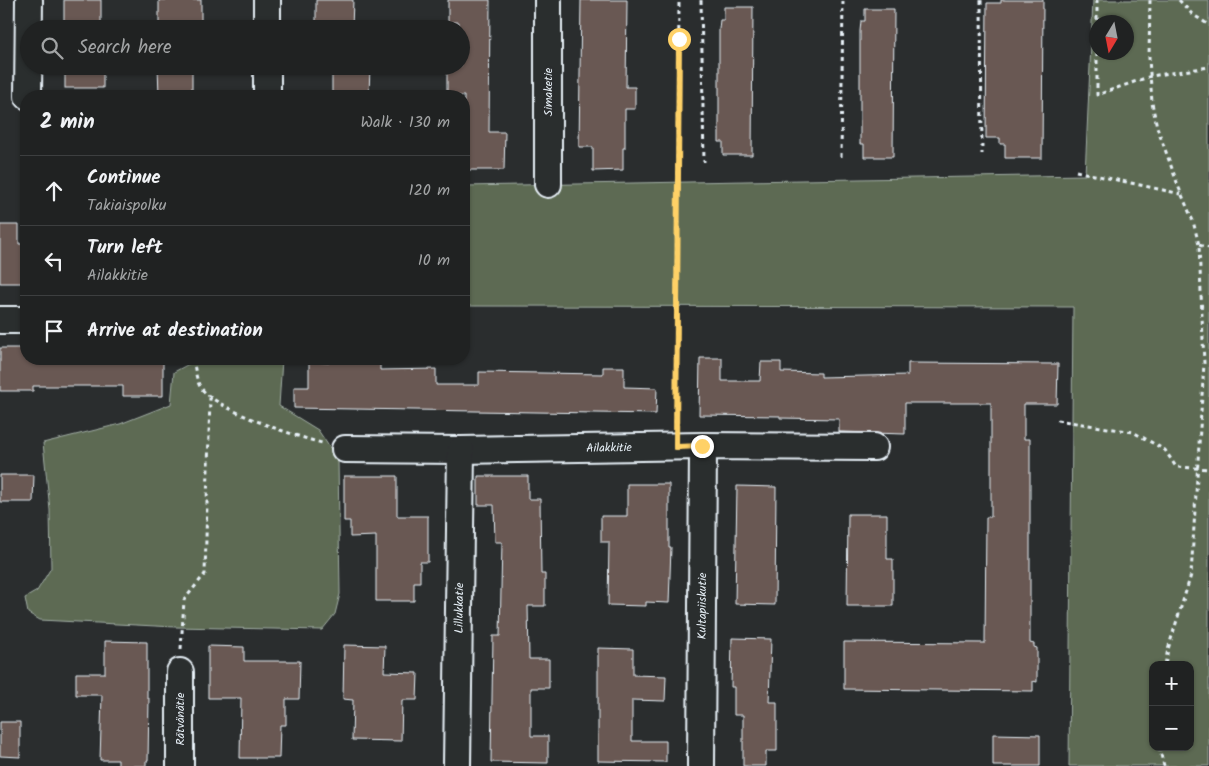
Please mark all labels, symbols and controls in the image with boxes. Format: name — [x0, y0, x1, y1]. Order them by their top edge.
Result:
north arrow — [1089, 15, 1134, 60]
search box — [20, 20, 470, 75]
route start — [668, 28, 691, 51]
text: Search here — [78, 33, 172, 63]
icon: search — [38, 34, 66, 62]
street label: Simaketie — [539, 67, 558, 116]
text: 2 min — [40, 106, 95, 139]
text: Walk · 130 m — [361, 110, 450, 135]
text: Continue — [87, 163, 160, 193]
icon: ahead — [40, 177, 68, 205]
text: 120 m — [409, 178, 450, 203]
text: Takiaispolku — [87, 193, 167, 218]
text: Turn left — [87, 233, 162, 263]
icon: left — [40, 247, 68, 275]
text: 10 m — [418, 248, 450, 273]
text: Ailakkitie — [87, 263, 148, 288]
text: Arrive at destination — [87, 316, 263, 346]
icon: arrive — [40, 317, 68, 345]
route end — [691, 435, 714, 458]
street label: Ailakkitie — [586, 438, 633, 458]
street label: Kultapiiskutie — [693, 572, 712, 640]
street label: Lillukkatie — [450, 582, 469, 634]
map controls — [1149, 661, 1194, 751]
button: + — [1149, 661, 1194, 706]
street label: Rätvänätie — [171, 692, 190, 746]
button: − — [1149, 706, 1194, 751]

